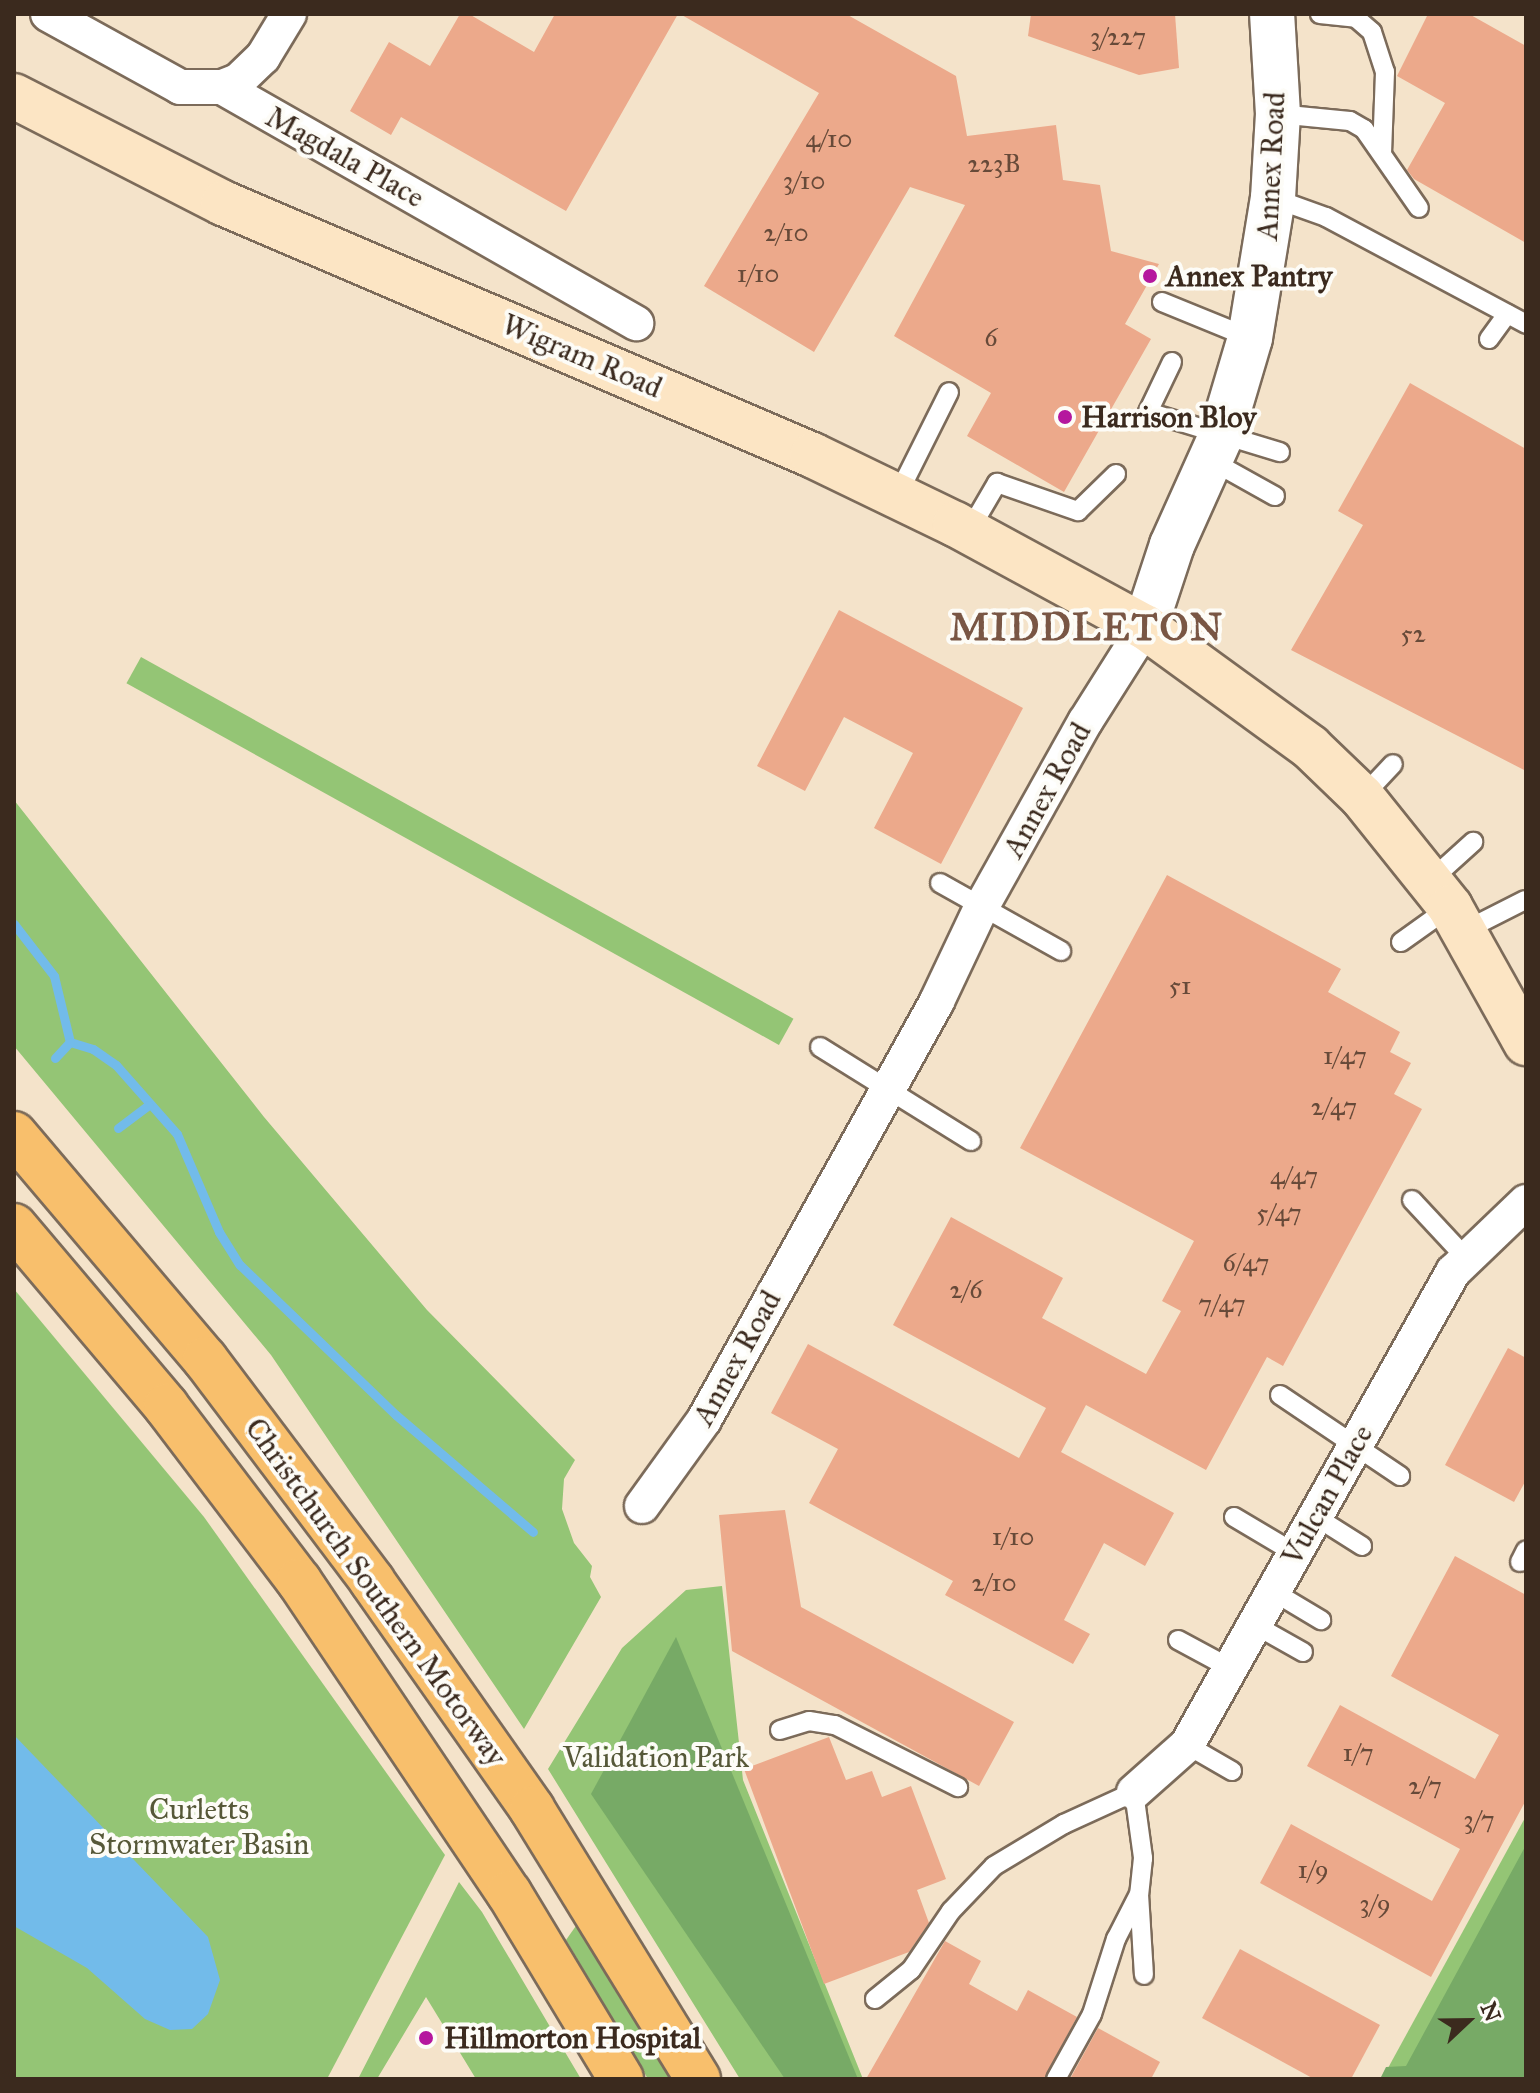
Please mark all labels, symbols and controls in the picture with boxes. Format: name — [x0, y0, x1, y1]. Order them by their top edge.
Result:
house number: 3/227 — [1090, 21, 1146, 53]
street label: Annex Road — [1249, 91, 1293, 241]
street label: Magdala Place — [259, 99, 431, 215]
house number: 4/10 — [806, 123, 852, 155]
house number: 223B — [967, 148, 1021, 180]
house number: 3/10 — [783, 165, 825, 197]
house number: 2/10 — [763, 217, 809, 249]
house number: 1/10 — [737, 258, 779, 290]
place label: Annex Pantry — [1166, 258, 1332, 294]
marker: Annex Pantry — [1141, 267, 1159, 285]
street label: Wigram Road — [497, 306, 667, 406]
house number: 6 — [984, 322, 998, 354]
place label: Harrison Bloy — [1081, 399, 1256, 435]
marker: Harrison Bloy — [1056, 408, 1074, 426]
district label: MIDDLETON — [950, 605, 1224, 651]
house number: 52 — [1401, 618, 1425, 650]
street label: Annex Road — [995, 716, 1099, 864]
house number: 51 — [1169, 970, 1191, 1002]
house number: 1/47 — [1323, 1040, 1367, 1072]
house number: 2/47 — [1311, 1091, 1357, 1123]
house number: 4/47 — [1270, 1160, 1318, 1192]
house number: 5/47 — [1256, 1197, 1302, 1229]
house number: 6/47 — [1223, 1247, 1269, 1279]
house number: 2/6 — [949, 1274, 983, 1306]
street label: Annex Road — [685, 1284, 789, 1432]
house number: 7/47 — [1198, 1288, 1246, 1320]
street label: Christchurch Southern Motorway — [238, 1411, 514, 1773]
street label: Vulcan Place — [1274, 1418, 1380, 1572]
house number: 1/10 — [992, 1521, 1034, 1553]
house number: 2/10 — [971, 1567, 1017, 1599]
house number: 1/7 — [1342, 1737, 1374, 1769]
park label: Validation Park — [563, 1739, 749, 1775]
house number: 2/7 — [1408, 1770, 1442, 1802]
park label: Curletts Stormwater Basin — [89, 1791, 309, 1862]
house number: 3/7 — [1463, 1804, 1495, 1836]
house number: 1/9 — [1297, 1854, 1329, 1886]
house number: 3/9 — [1359, 1888, 1391, 1920]
north arrow — [1428, 1981, 1508, 2061]
text: N — [1475, 1998, 1507, 2026]
place label: Hillmorton Hospital — [444, 2020, 701, 2056]
marker: Hillmorton Hospital — [415, 2027, 437, 2049]

